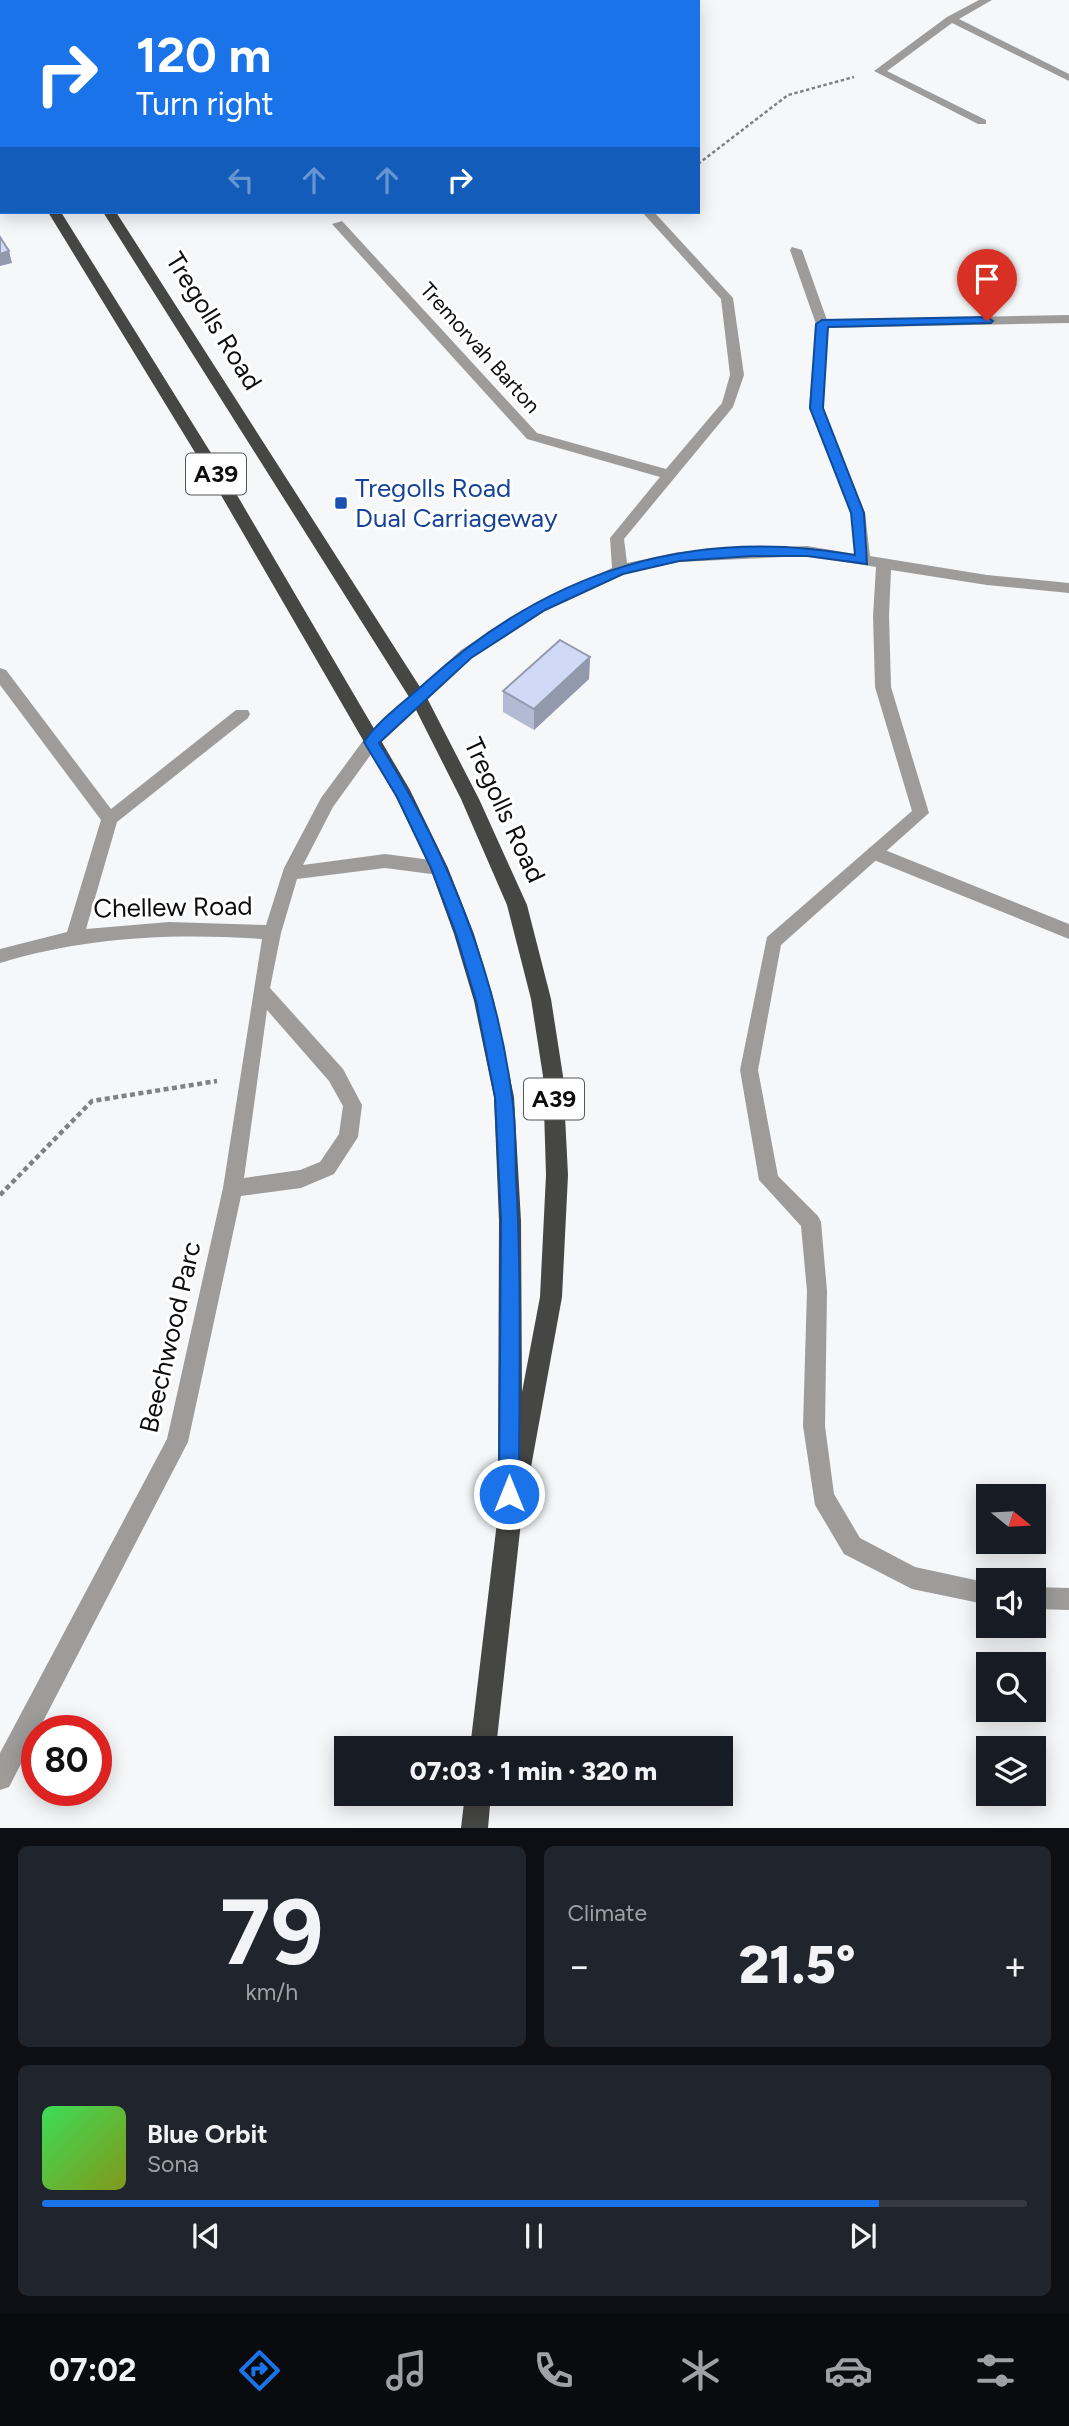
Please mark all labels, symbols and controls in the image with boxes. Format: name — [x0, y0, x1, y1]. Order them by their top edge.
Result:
text: 120 m — [136, 25, 271, 84]
icon: right — [21, 28, 112, 119]
text: Turn right — [136, 85, 274, 123]
icon: left — [222, 161, 260, 199]
icon: ahead — [295, 161, 333, 199]
icon: ahead — [368, 161, 406, 199]
icon: right — [441, 161, 479, 199]
street label: Tregolls Road — [159, 246, 269, 396]
pin — [957, 249, 1017, 321]
icon: arrive — [968, 260, 1006, 298]
street label: Tremorvah Barton — [415, 277, 546, 418]
road number: A39 — [186, 453, 246, 494]
place label: Tregolls Road Dual Carriageway — [355, 472, 558, 534]
marker: Tregolls Road Dual Carriageway — [333, 495, 349, 511]
street label: Tregolls Road — [457, 732, 553, 888]
street label: Chellew Road — [93, 890, 253, 924]
road number: A39 — [524, 1078, 584, 1120]
street label: Beechwood Parc — [132, 1238, 208, 1436]
position arrow — [472, 1457, 546, 1531]
north arrow — [976, 1484, 1046, 1554]
map controls — [976, 1484, 1046, 1806]
button: sound — [976, 1568, 1046, 1638]
button: search — [976, 1652, 1046, 1722]
speed limit sign: 80 — [21, 1715, 112, 1806]
button: layers — [976, 1736, 1046, 1806]
text: 07:03 · 1 min · 320 m — [410, 1755, 657, 1787]
text: 79 — [220, 1878, 323, 1987]
text: Climate — [568, 1899, 647, 1927]
text: 21.5° — [739, 1934, 856, 1996]
text: − — [568, 1943, 591, 1989]
text: + — [1003, 1943, 1027, 1989]
text: km/h — [245, 1978, 298, 2006]
text: Blue Orbit — [147, 2118, 268, 2150]
text: Sona — [147, 2150, 199, 2178]
icon: previous — [187, 2217, 225, 2255]
icon: pause — [515, 2217, 553, 2255]
icon: next — [844, 2217, 882, 2255]
icon: directions — [235, 2346, 284, 2395]
icon: music — [382, 2346, 431, 2395]
icon: phone — [529, 2346, 578, 2395]
icon: climate — [676, 2346, 725, 2395]
icon: car — [824, 2346, 873, 2395]
icon: filters — [971, 2346, 1020, 2395]
text: 07:02 — [49, 2351, 137, 2389]

